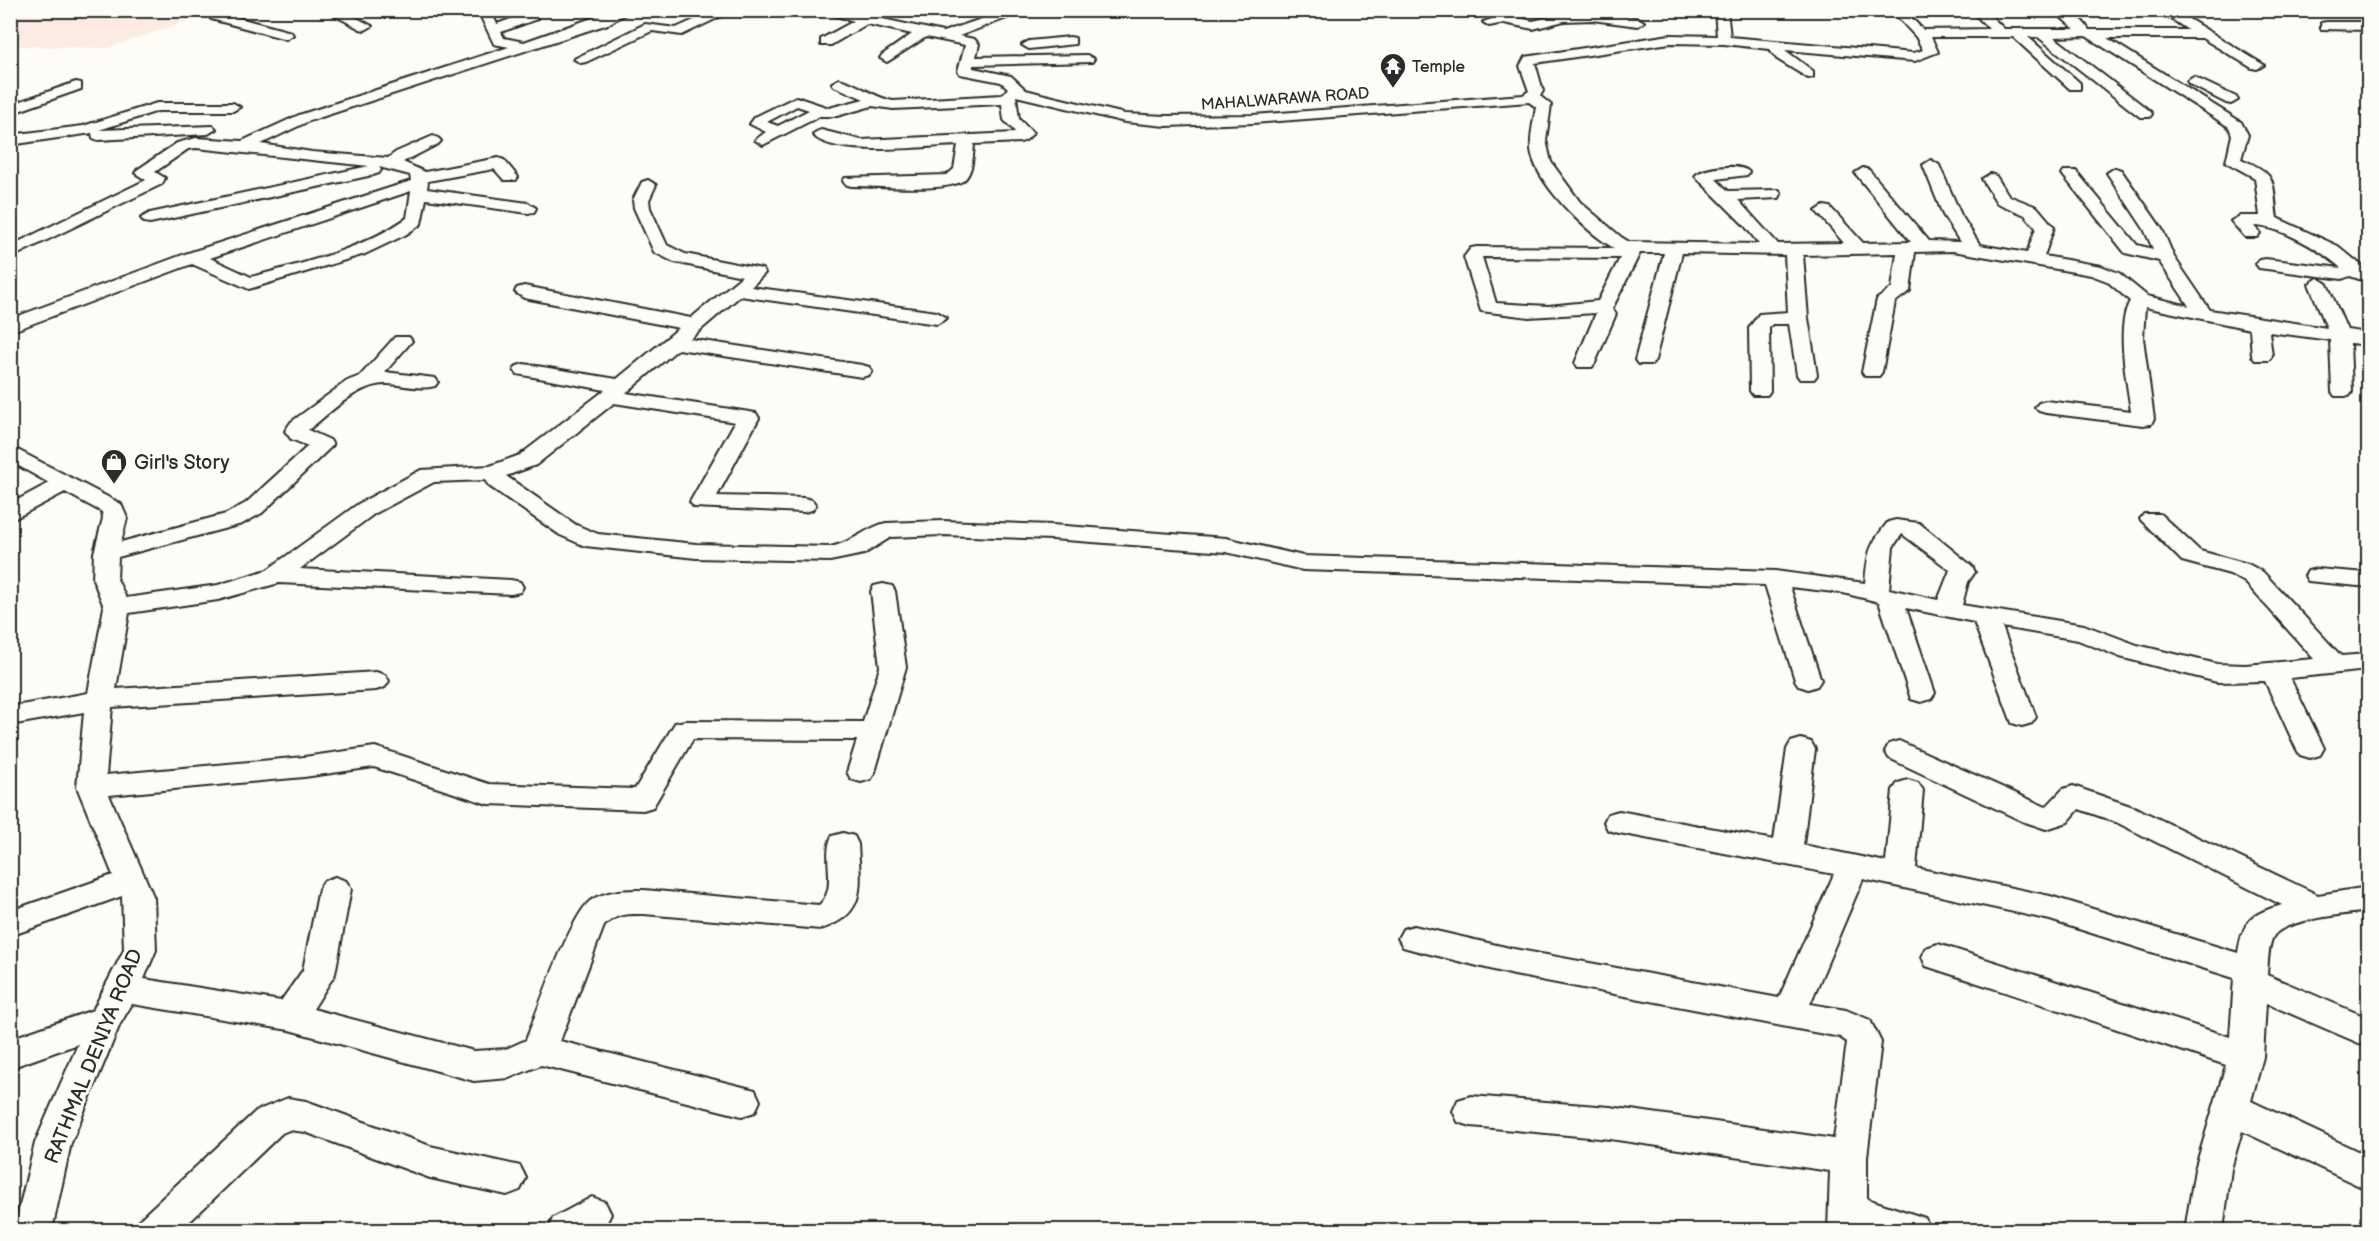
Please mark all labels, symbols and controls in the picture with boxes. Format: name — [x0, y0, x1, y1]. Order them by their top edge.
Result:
temple icon: Temple — [1378, 51, 1408, 89]
place label: Temple — [1412, 58, 1465, 77]
street label: MAHALWARAWA ROAD — [1200, 84, 1370, 115]
shop icon: Girl's Story — [99, 447, 129, 485]
place label: Girl's Story — [134, 451, 230, 475]
street label: RATHMAL DENIYA ROAD — [40, 945, 148, 1167]

